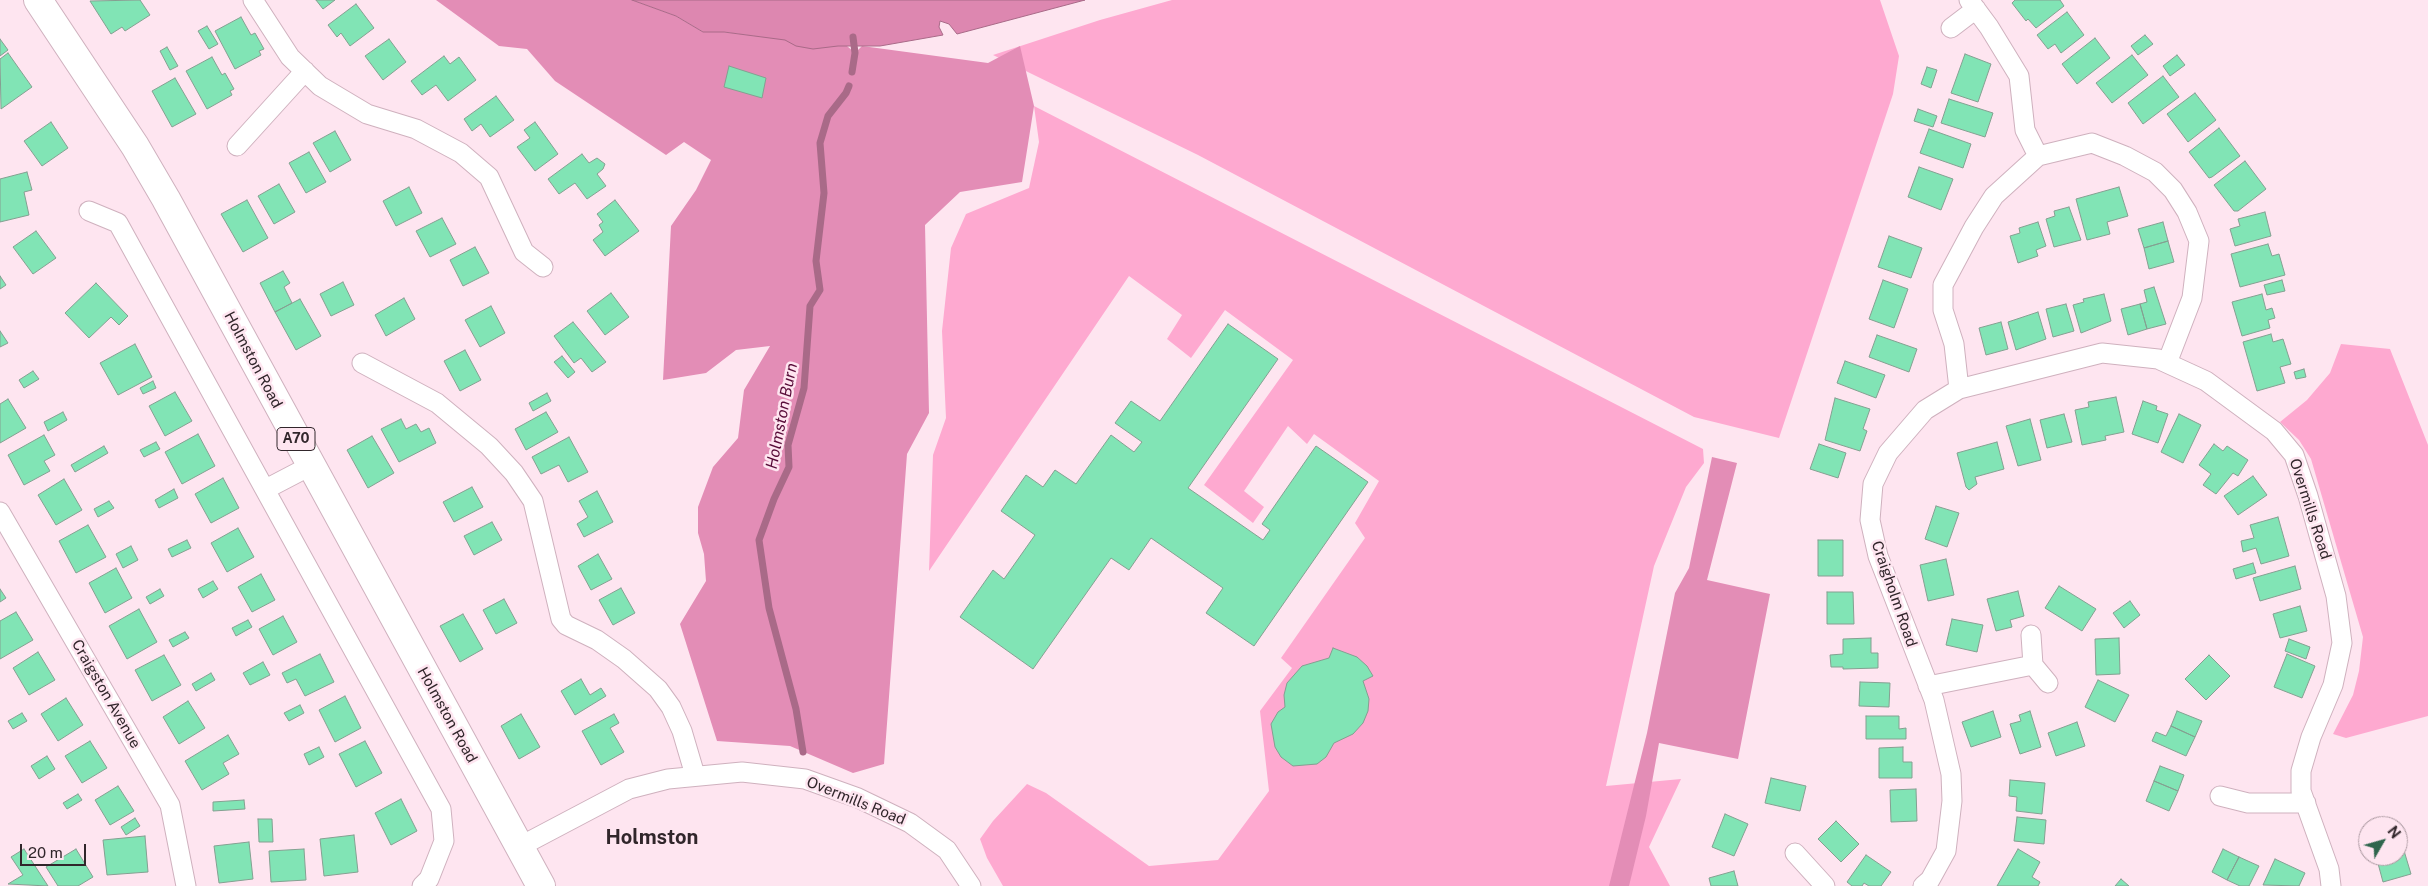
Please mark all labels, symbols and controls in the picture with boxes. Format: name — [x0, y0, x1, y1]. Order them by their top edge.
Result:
street label: Holmston Road — [220, 309, 286, 411]
water label: Holmston Burn — [762, 361, 802, 471]
road number: A70 — [277, 428, 315, 450]
street label: Overmills Road — [2285, 456, 2335, 562]
street label: Craigholm Road — [1867, 539, 1921, 649]
street label: Craigston Avenue — [68, 637, 144, 751]
street label: Holmston Road — [413, 664, 481, 766]
street label: Overmills Road — [804, 773, 908, 829]
north arrow — [2358, 816, 2408, 866]
text: N — [2384, 823, 2404, 842]
district label: Holmston — [606, 826, 698, 850]
scale bar — [22, 834, 89, 866]
text: 20 m — [28, 844, 63, 861]

